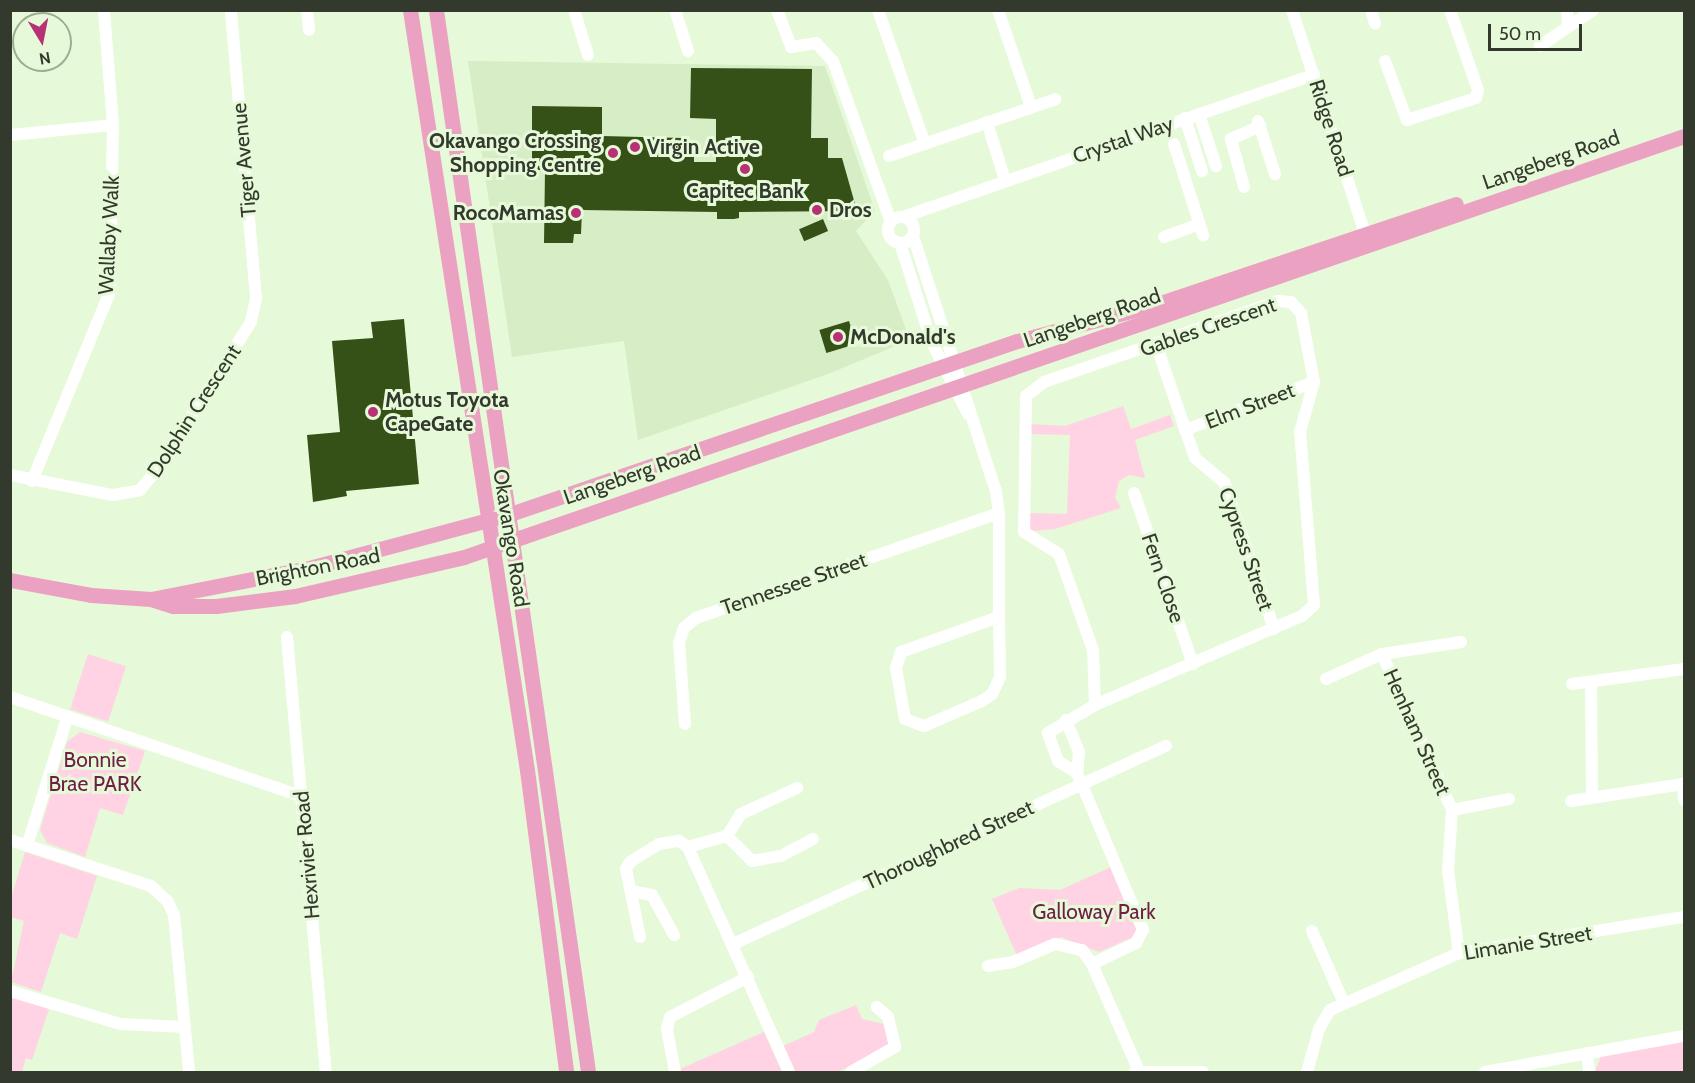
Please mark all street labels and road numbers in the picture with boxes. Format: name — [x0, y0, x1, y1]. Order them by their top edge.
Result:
street label: Ridge Road — [1304, 77, 1358, 179]
street label: Tiger Avenue — [226, 102, 262, 218]
street label: Crystal Way — [1069, 111, 1177, 169]
street label: Langeberg Road — [1479, 125, 1623, 195]
street label: Wallaby Walk — [93, 175, 125, 295]
street label: Langeberg Road — [1020, 283, 1164, 353]
street label: Gables Crescent — [1137, 292, 1279, 362]
street label: Dolphin Crescent — [142, 340, 246, 482]
street label: Elm Street — [1202, 377, 1298, 435]
street label: Langeberg Road — [560, 440, 704, 510]
street label: Okavango Road — [488, 467, 534, 609]
street label: Cypress Street — [1213, 484, 1279, 614]
street label: Fern Close — [1136, 530, 1190, 626]
street label: Brighton Road — [254, 543, 382, 591]
street label: Tennessee Street — [718, 547, 870, 621]
street label: Henham Street — [1378, 665, 1456, 799]
street label: Hexrivier Road — [289, 790, 325, 920]
street label: Thoroughbred Street — [860, 795, 1038, 895]
street label: Limanie Street — [1462, 920, 1594, 966]

